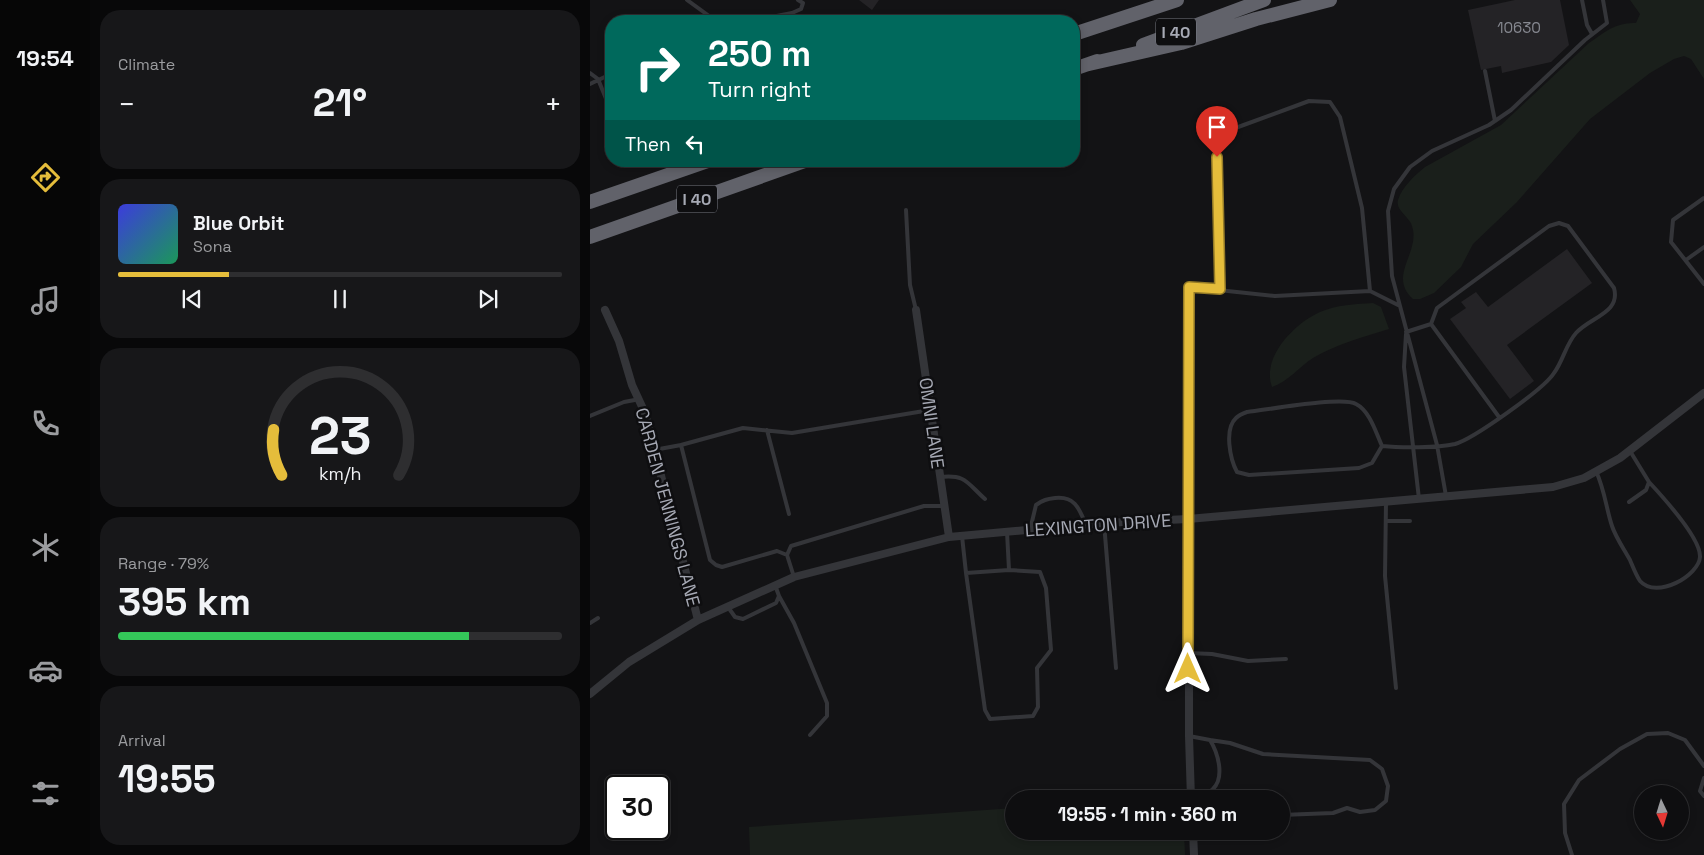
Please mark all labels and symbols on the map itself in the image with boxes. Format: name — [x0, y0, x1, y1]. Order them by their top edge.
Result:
road number: I 40 — [1156, 18, 1196, 46]
house number: 10630 — [1497, 18, 1541, 37]
pin — [1196, 106, 1238, 157]
road number: I 40 — [677, 185, 717, 212]
street label: OMNI LANE — [914, 376, 950, 470]
street label: CARDEN JENNINGS LANE — [630, 405, 706, 609]
street label: LEXINGTON DRIVE — [1024, 508, 1172, 542]
position arrow — [1161, 642, 1213, 694]
speed limit sign: 30 — [605, 775, 670, 840]
north arrow — [1634, 785, 1689, 840]

